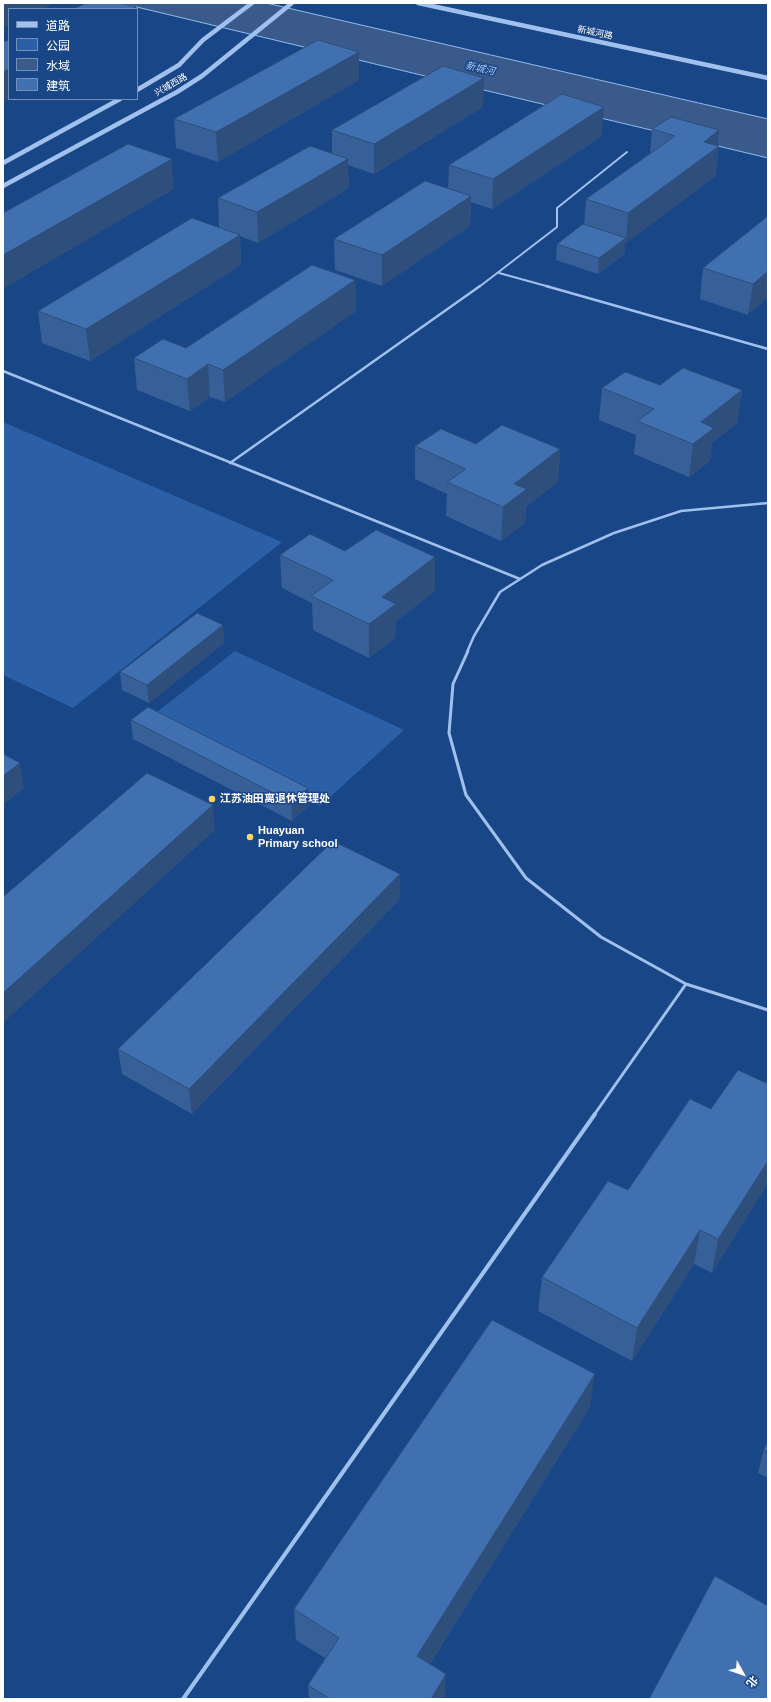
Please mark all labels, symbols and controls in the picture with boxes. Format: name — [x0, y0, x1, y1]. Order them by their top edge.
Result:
legend — [8, 8, 138, 100]
text: 道路 — [46, 19, 70, 33]
street label: 新城河路 — [576, 24, 614, 42]
text: 公园 — [46, 39, 70, 53]
text: 水域 — [46, 59, 70, 73]
water label: 新城河 — [464, 60, 496, 78]
street label: 兴城西路 — [153, 71, 189, 99]
text: 建筑 — [46, 79, 70, 93]
place label: 江苏油田离退休管理处 — [220, 792, 330, 806]
marker: 江苏油田离退休管理处 — [207, 794, 217, 804]
place label: Huayuan Primary school — [258, 824, 337, 850]
marker: Huayuan Primary school — [245, 832, 255, 842]
north arrow — [723, 1654, 763, 1694]
text: 北 — [744, 1674, 760, 1690]

